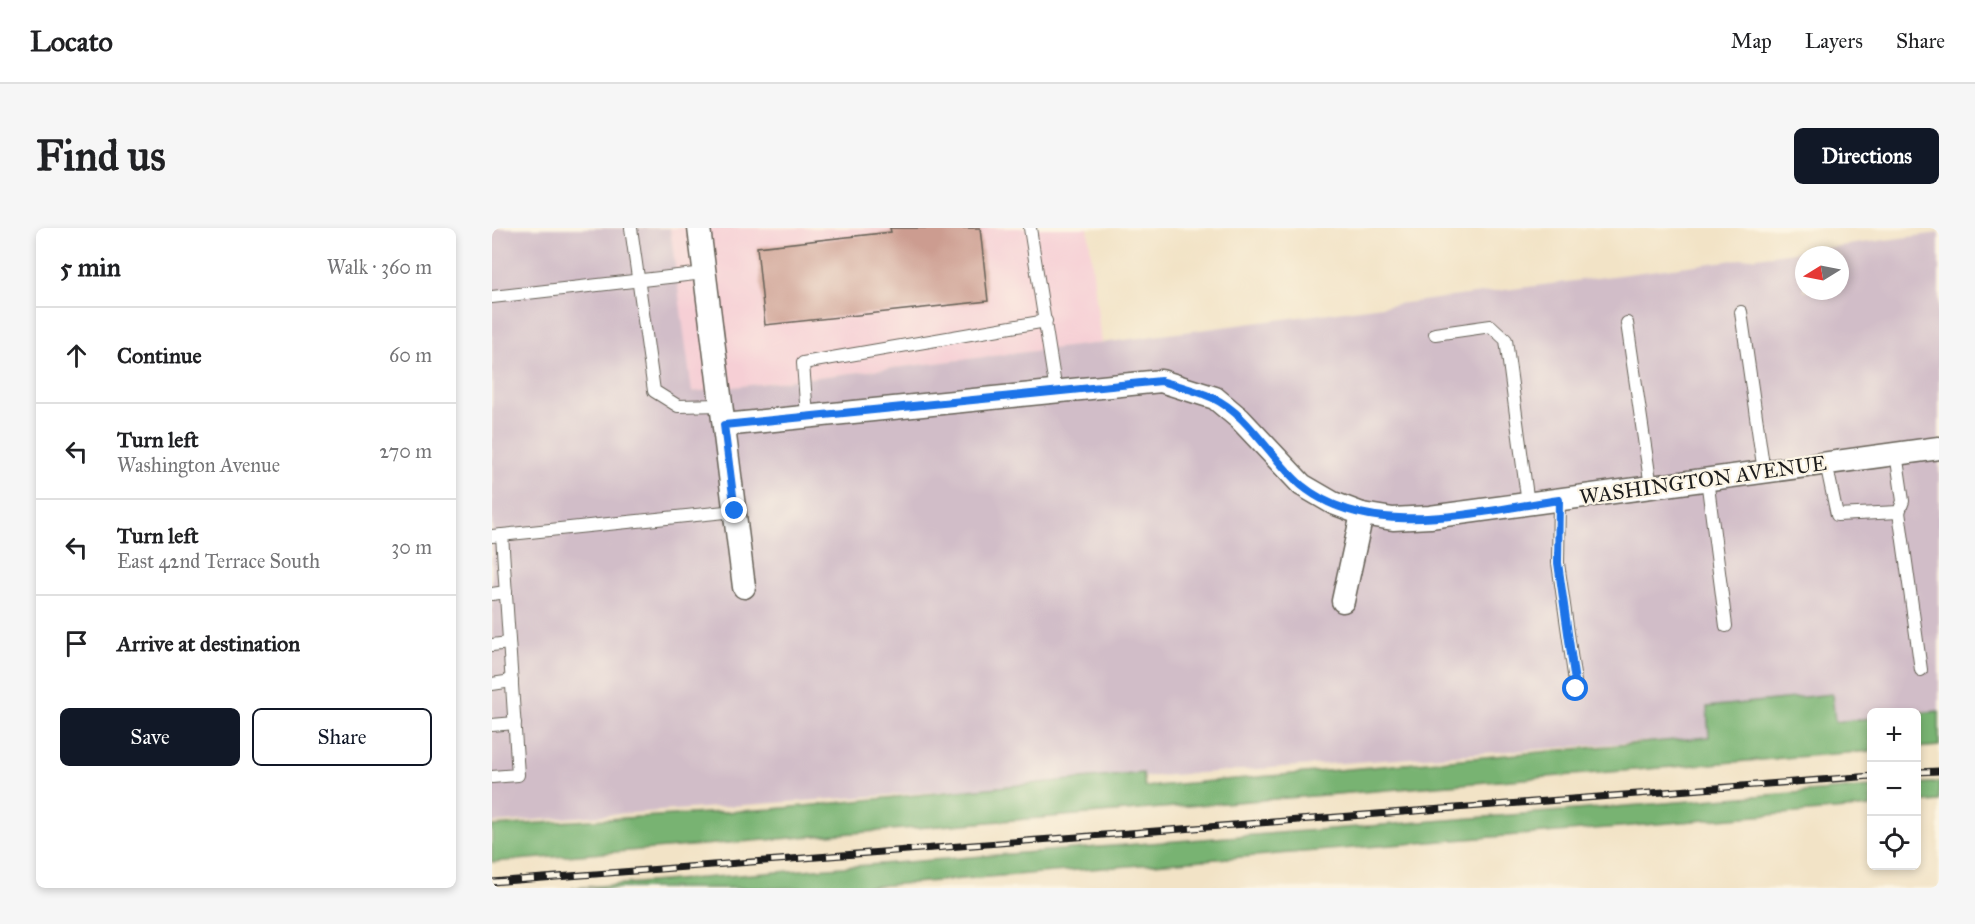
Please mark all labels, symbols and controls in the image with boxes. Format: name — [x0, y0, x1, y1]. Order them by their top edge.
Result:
text: Locato — [30, 24, 113, 59]
text: Map — [1731, 28, 1772, 54]
text: Layers — [1805, 28, 1863, 54]
text: Share — [1896, 28, 1945, 54]
button: Directions — [1794, 128, 1939, 184]
text: Find us — [36, 130, 166, 182]
north arrow — [1795, 246, 1849, 300]
text: 5 min — [60, 251, 121, 283]
text: Walk · 360 m — [327, 255, 432, 279]
icon: ahead — [60, 339, 93, 372]
text: Continue — [117, 342, 202, 369]
text: 60 m — [389, 343, 432, 367]
text: Turn left — [117, 426, 199, 453]
icon: left — [60, 435, 93, 468]
text: 270 m — [379, 439, 432, 463]
street label: WASHINGTON AVENUE — [1578, 450, 1828, 510]
text: Washington Avenue — [117, 453, 280, 477]
route end — [721, 497, 747, 523]
text: Turn left — [117, 522, 199, 549]
icon: left — [60, 531, 93, 564]
text: 30 m — [391, 535, 432, 559]
text: East 42nd Terrace South — [117, 549, 320, 573]
icon: arrive — [60, 627, 93, 660]
text: Arrive at destination — [117, 630, 300, 657]
route start — [1562, 675, 1588, 701]
button: Save — [60, 708, 240, 766]
button: Share — [252, 708, 432, 766]
map controls — [1867, 708, 1921, 870]
button: + — [1867, 708, 1921, 762]
button: − — [1867, 762, 1921, 816]
button: locate — [1867, 816, 1921, 870]

